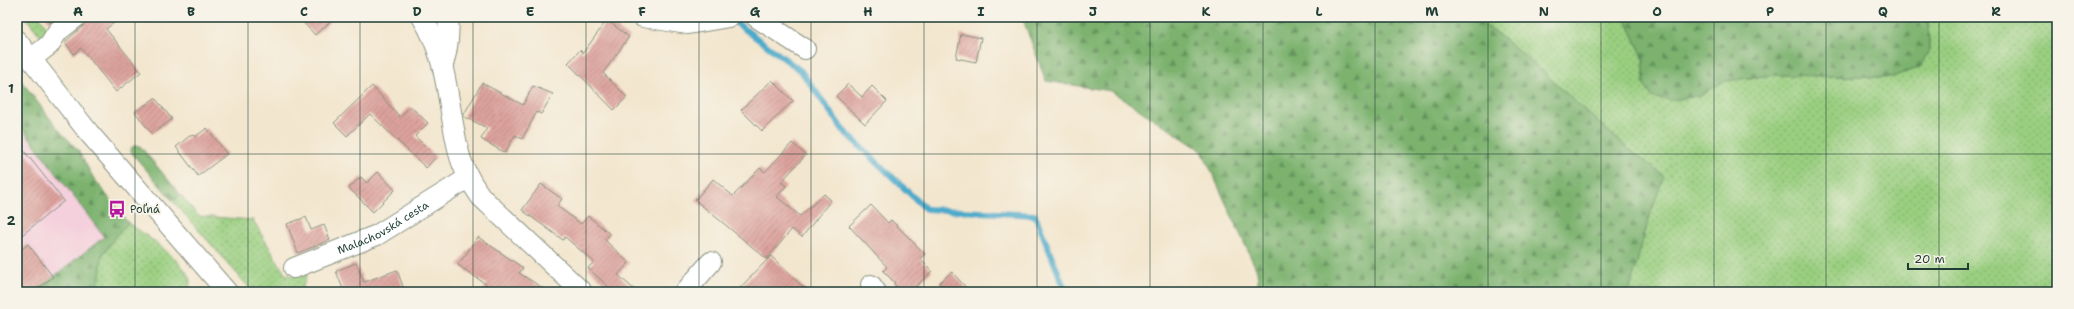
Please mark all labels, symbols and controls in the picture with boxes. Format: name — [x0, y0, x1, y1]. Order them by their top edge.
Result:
text: A — [73, 3, 83, 20]
text: B — [187, 3, 195, 20]
text: C — [300, 3, 308, 20]
text: D — [412, 3, 422, 20]
text: E — [526, 3, 535, 20]
text: F — [638, 3, 646, 20]
text: G — [750, 3, 761, 20]
text: H — [863, 3, 873, 20]
text: I — [977, 3, 985, 20]
text: J — [1089, 3, 1097, 20]
text: K — [1202, 3, 1211, 20]
text: L — [1315, 3, 1323, 20]
text: M — [1425, 3, 1439, 20]
text: N — [1539, 3, 1549, 20]
text: O — [1652, 3, 1662, 20]
text: P — [1766, 3, 1774, 20]
text: Q — [1878, 3, 1888, 20]
text: R — [1991, 3, 2001, 20]
text: 1 — [8, 80, 14, 97]
street label: Malachovská cesta — [335, 197, 432, 258]
bus stop icon: Poľná — [107, 199, 127, 219]
place label: Poľná — [130, 202, 160, 217]
text: 2 — [6, 212, 16, 229]
scale bar — [1908, 245, 1968, 271]
text: 20 m — [1914, 251, 1945, 267]

